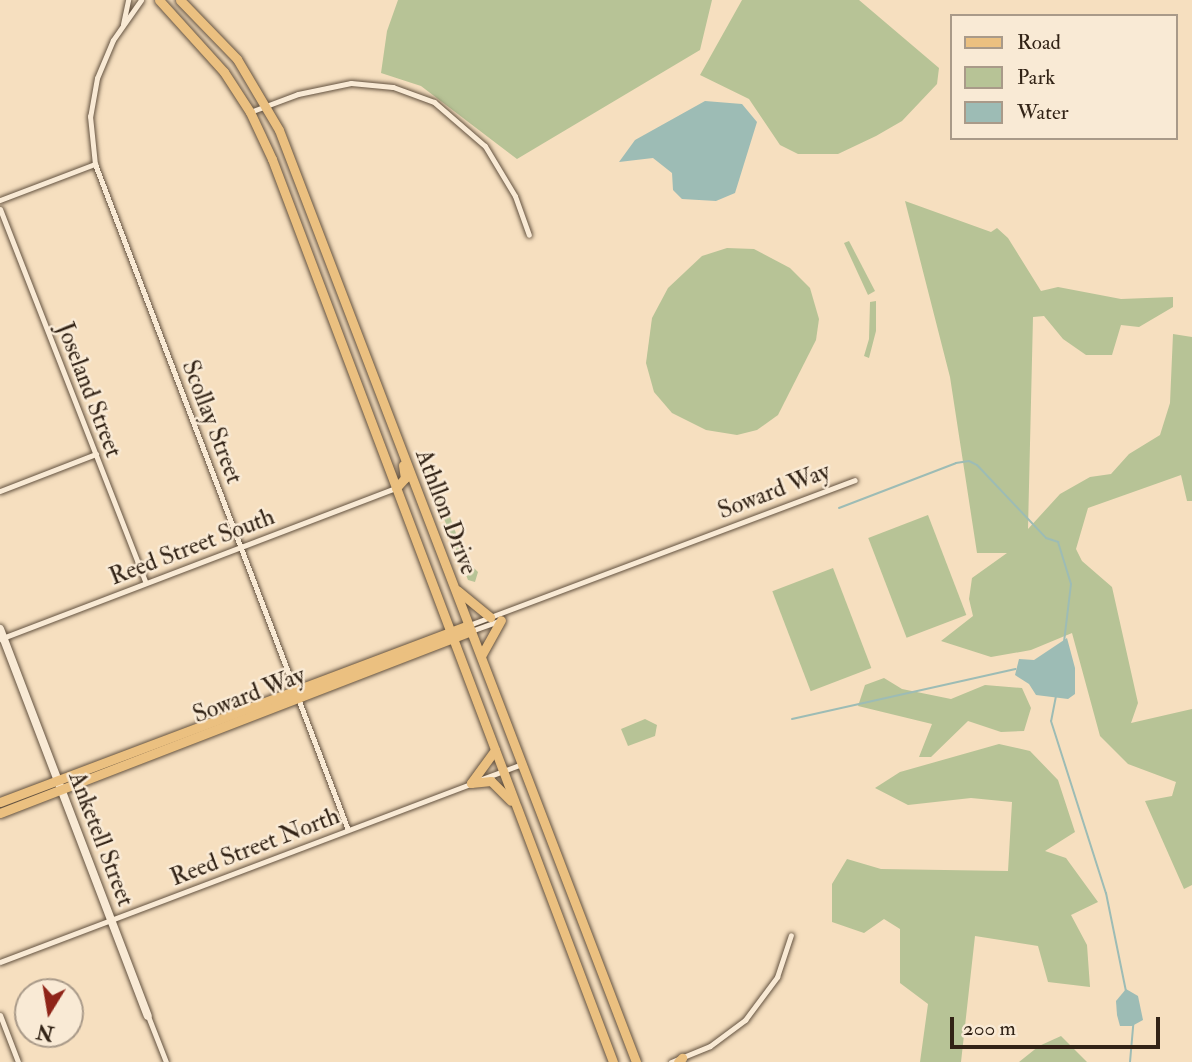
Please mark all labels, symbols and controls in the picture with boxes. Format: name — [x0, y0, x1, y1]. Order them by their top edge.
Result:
legend — [950, 14, 1178, 140]
text: Road — [1017, 29, 1061, 56]
text: Park — [1017, 64, 1055, 91]
text: Water — [1017, 99, 1069, 126]
street label: Joseland Street — [50, 319, 128, 461]
street label: Scollay Street — [175, 356, 249, 488]
street label: Athllon Drive — [409, 445, 483, 579]
street label: Soward Way — [714, 456, 834, 526]
street label: Reed Street South — [105, 502, 279, 592]
street label: Soward Way — [189, 660, 309, 730]
street label: Anketell Street — [62, 768, 140, 910]
street label: Reed Street North — [166, 802, 344, 892]
north arrow — [14, 978, 84, 1048]
scale bar — [954, 1002, 1164, 1046]
text: 200 m — [963, 1015, 1016, 1042]
text: N — [35, 1018, 56, 1045]

